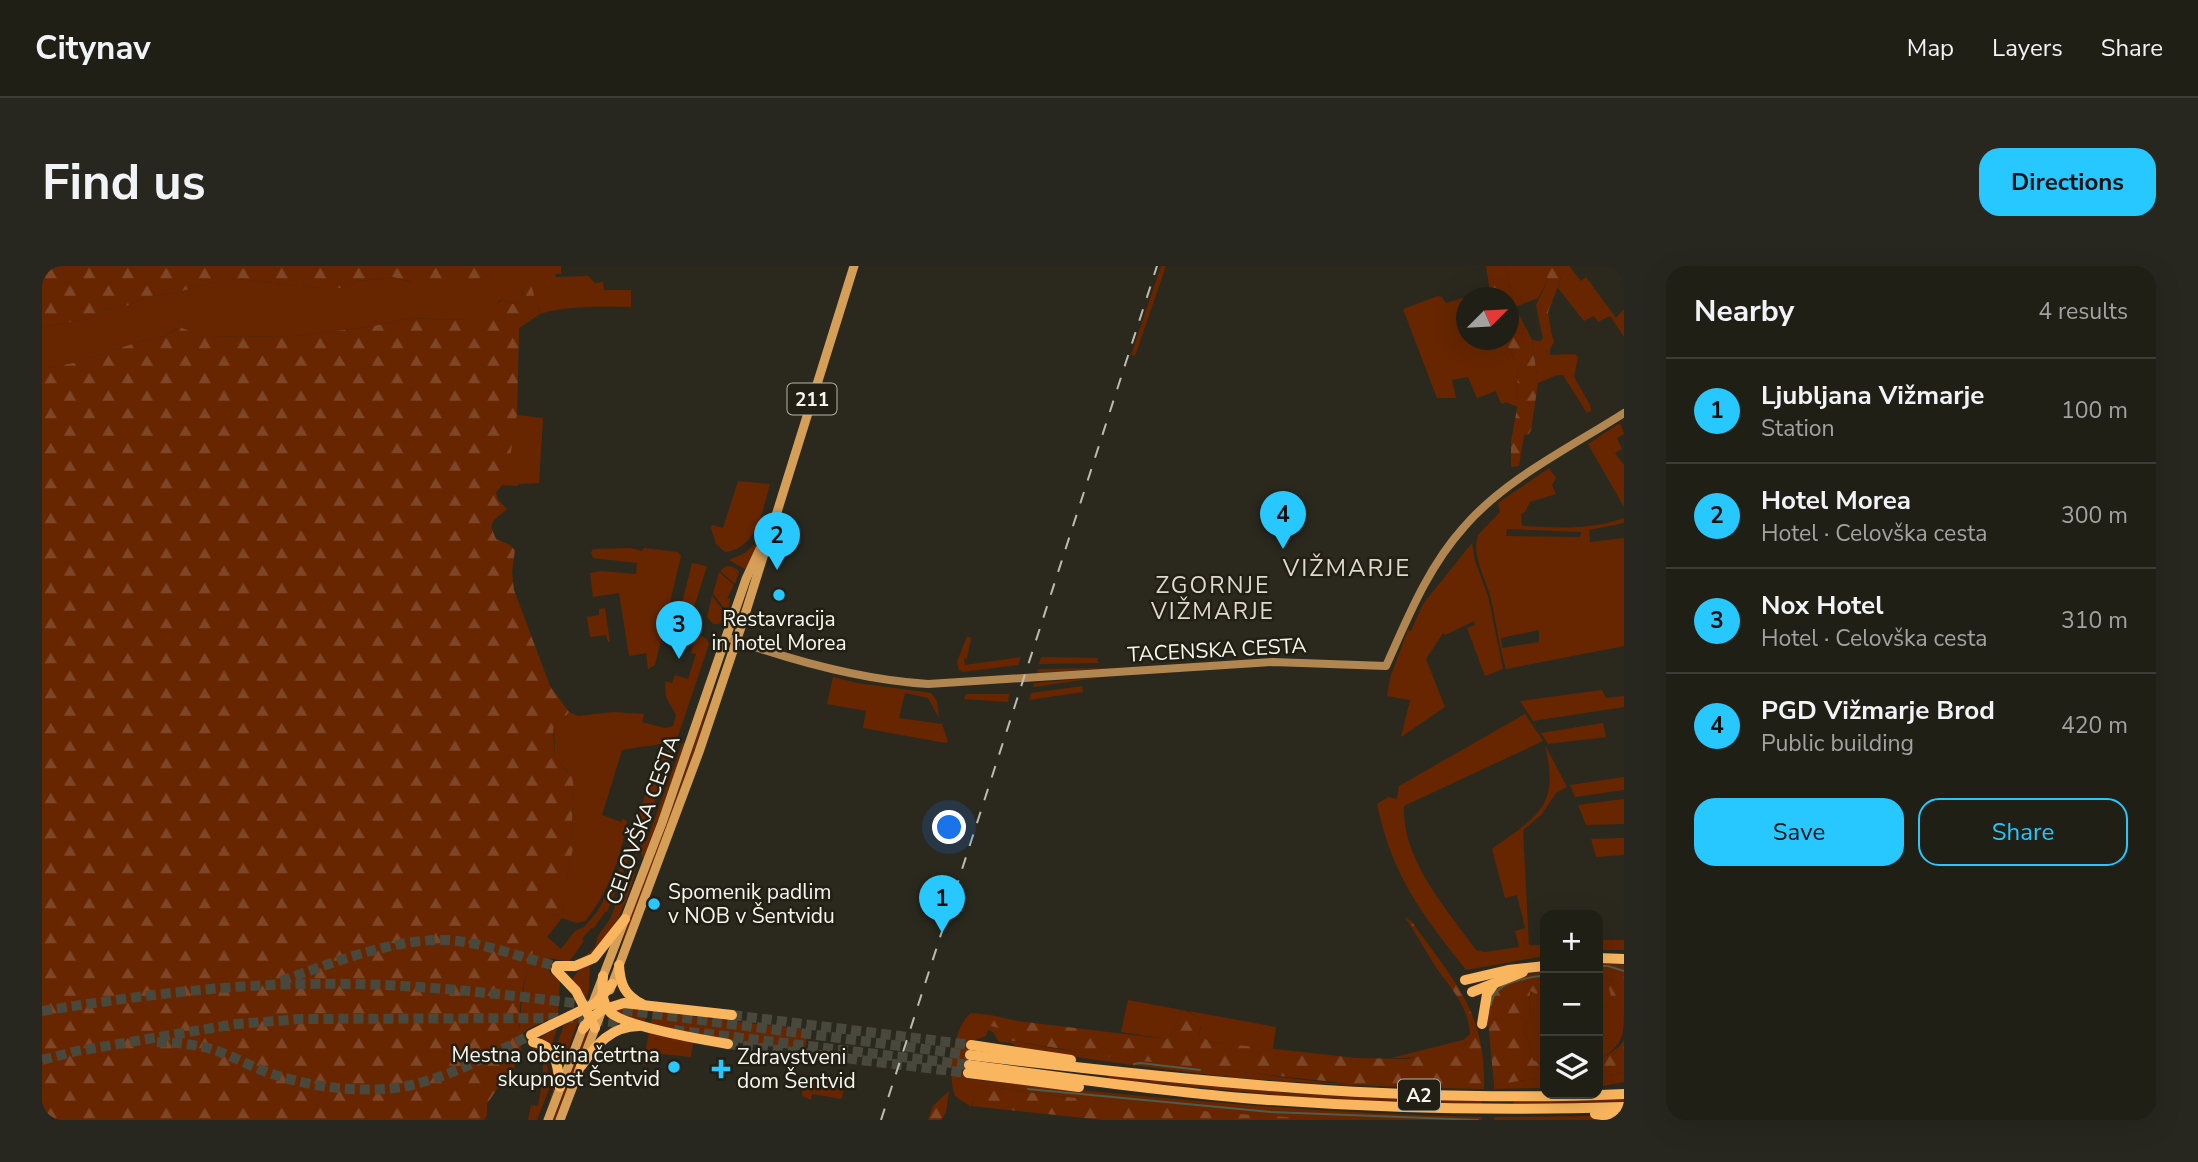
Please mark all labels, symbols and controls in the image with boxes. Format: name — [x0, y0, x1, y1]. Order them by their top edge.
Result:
text: Citynav — [35, 26, 151, 71]
text: Map — [1907, 32, 1954, 64]
text: Layers — [1992, 32, 2063, 64]
text: Share — [2101, 32, 2163, 64]
button: Directions — [1979, 148, 2156, 216]
text: Find us — [42, 149, 206, 216]
north arrow — [1456, 287, 1519, 350]
text: Nearby — [1694, 291, 1794, 332]
text: 4 results — [2038, 296, 2128, 327]
text: Ljubljana Vižmarje — [1761, 378, 1984, 413]
road number: 211 — [788, 384, 836, 414]
text: 1 — [1710, 395, 1724, 426]
text: 100 m — [2061, 395, 2128, 426]
text: Station — [1761, 413, 1835, 444]
text: Hotel Morea — [1761, 483, 1911, 518]
pin: 4 — [1260, 491, 1306, 549]
text: 2 — [1710, 500, 1724, 531]
text: 300 m — [2061, 500, 2128, 531]
pin: 2 — [754, 512, 800, 570]
text: Hotel · Celovška cesta — [1761, 518, 1987, 549]
district label: VIŽMARJE — [1282, 552, 1411, 584]
district label: ZGORNJE VIŽMARJE — [1150, 570, 1275, 627]
marker: Restavracija in hotel Morea — [771, 587, 787, 603]
text: Nox Hotel — [1761, 588, 1884, 623]
pin: 3 — [656, 601, 702, 659]
place label: Restavracija in hotel Morea — [711, 605, 847, 657]
text: 3 — [1710, 605, 1724, 636]
text: 310 m — [2061, 605, 2128, 636]
text: Hotel · Celovška cesta — [1761, 623, 1987, 654]
street label: TACENSKA CESTA — [1127, 631, 1307, 669]
text: PGD Vižmarje Brod — [1761, 693, 1995, 728]
text: 4 — [1710, 710, 1724, 741]
text: 420 m — [2061, 710, 2128, 741]
text: Public building — [1761, 728, 1914, 759]
street label: CELOVŠKA CESTA — [599, 731, 687, 909]
button: Save — [1694, 798, 1904, 866]
button: Share — [1918, 798, 2128, 866]
your location — [932, 810, 966, 844]
pin: 1 — [919, 875, 965, 933]
place label: Spomenik padlim v NOB v Šentvidu — [668, 878, 835, 930]
marker: Spomenik padlim v NOB v Šentvidu — [646, 896, 662, 912]
map controls — [1540, 910, 1603, 1099]
button: + — [1540, 910, 1603, 973]
button: − — [1540, 973, 1603, 1036]
button: layers — [1540, 1036, 1603, 1099]
place label: Mestna občina četrtna skupnost Šentvid — [452, 1041, 660, 1093]
place label: Zdravstveni dom Šentvid — [737, 1043, 856, 1095]
marker: Mestna občina četrtna skupnost Šentvid — [666, 1059, 682, 1075]
marker: Zdravstveni dom Šentvid — [711, 1059, 731, 1079]
road number: A2 — [1398, 1080, 1440, 1110]

